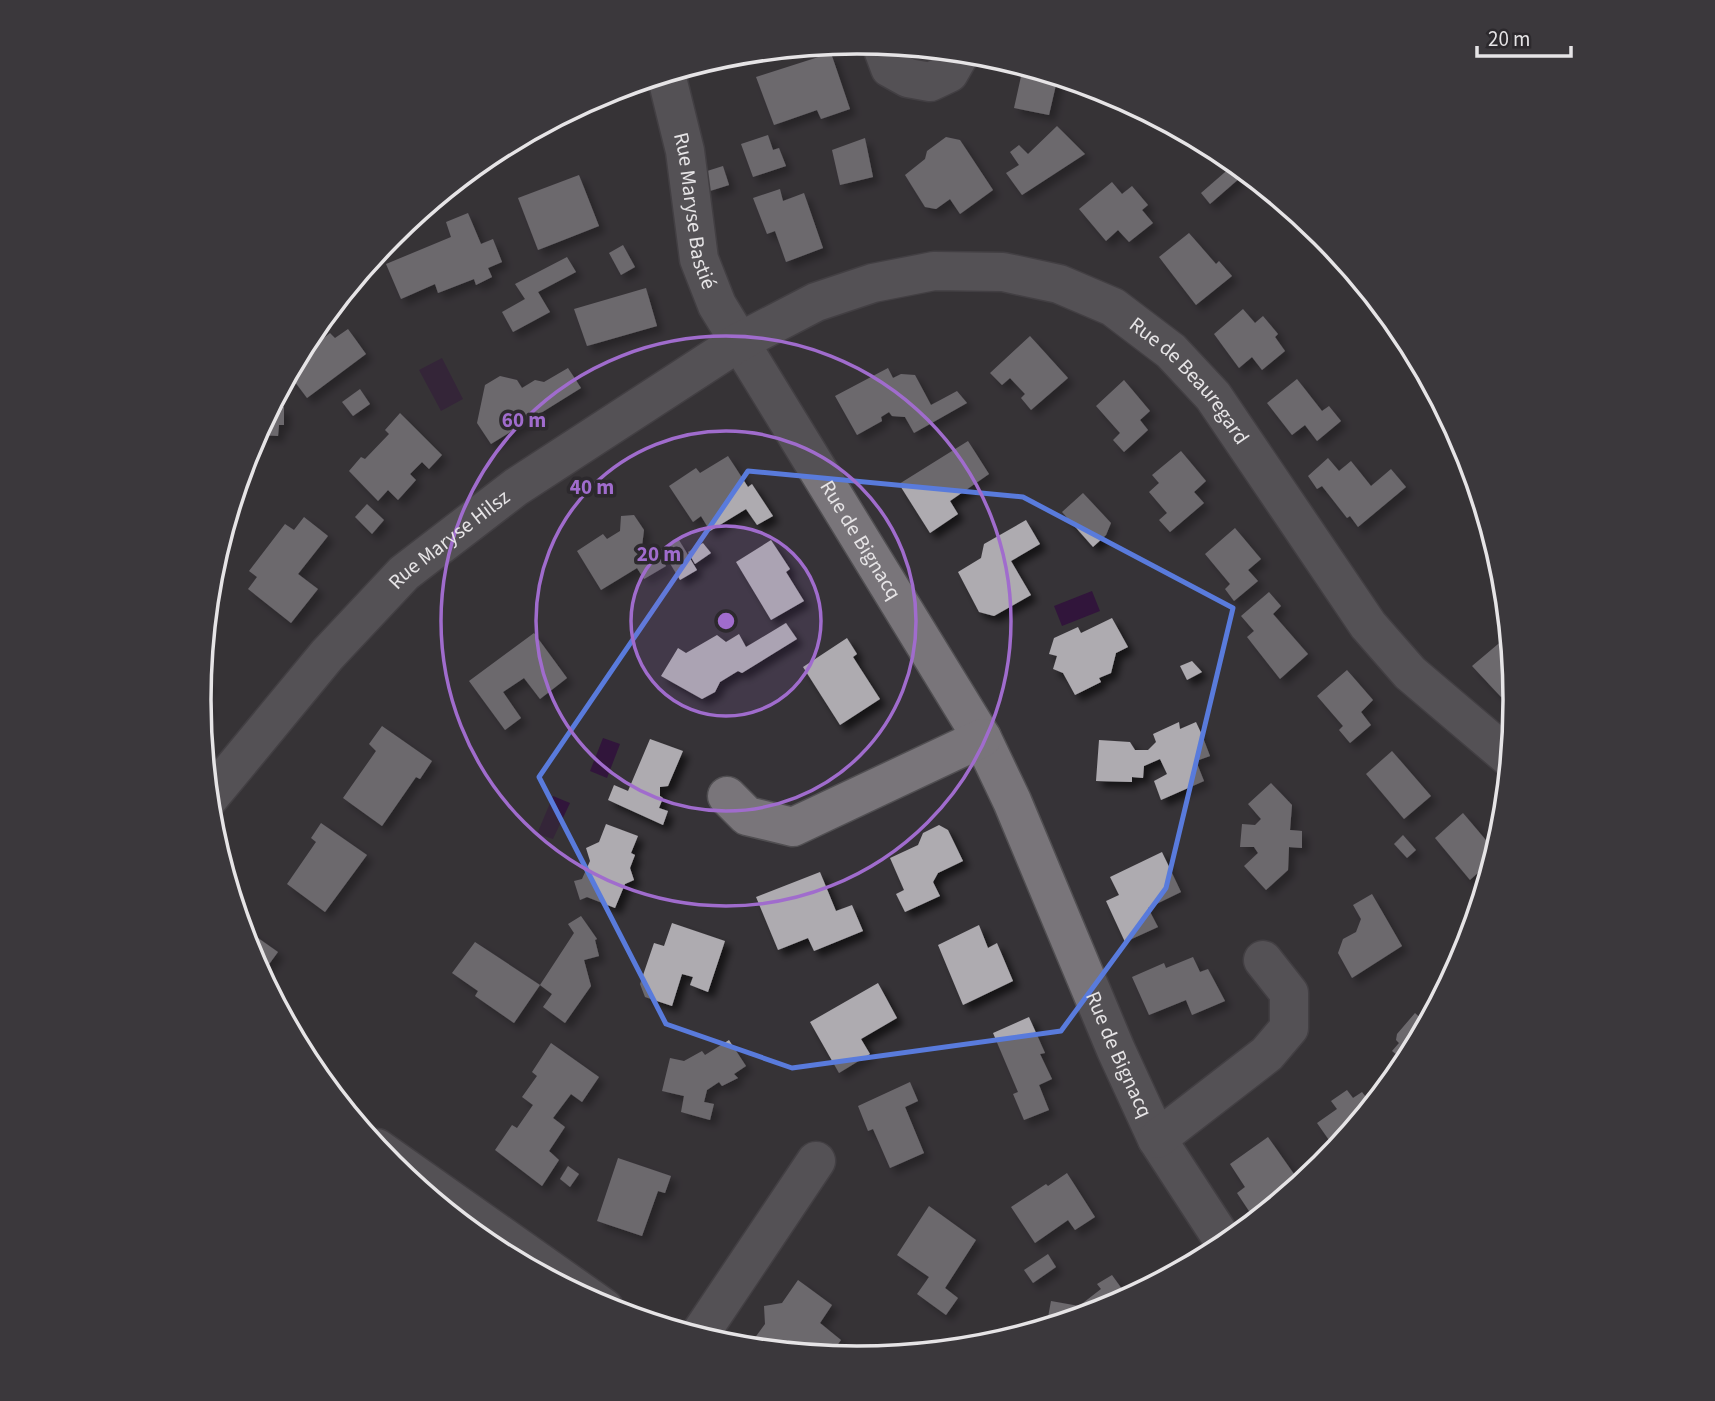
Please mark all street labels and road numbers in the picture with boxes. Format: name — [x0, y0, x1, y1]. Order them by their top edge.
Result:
street label: Rue Maryse Bastié — [666, 129, 724, 294]
street label: Rue de Beauregard — [1123, 310, 1256, 450]
street label: Rue de Bignacq — [813, 474, 909, 605]
street label: Rue Maryse Hilsz — [381, 482, 516, 596]
street label: Rue de Bignacq — [1078, 987, 1160, 1122]

